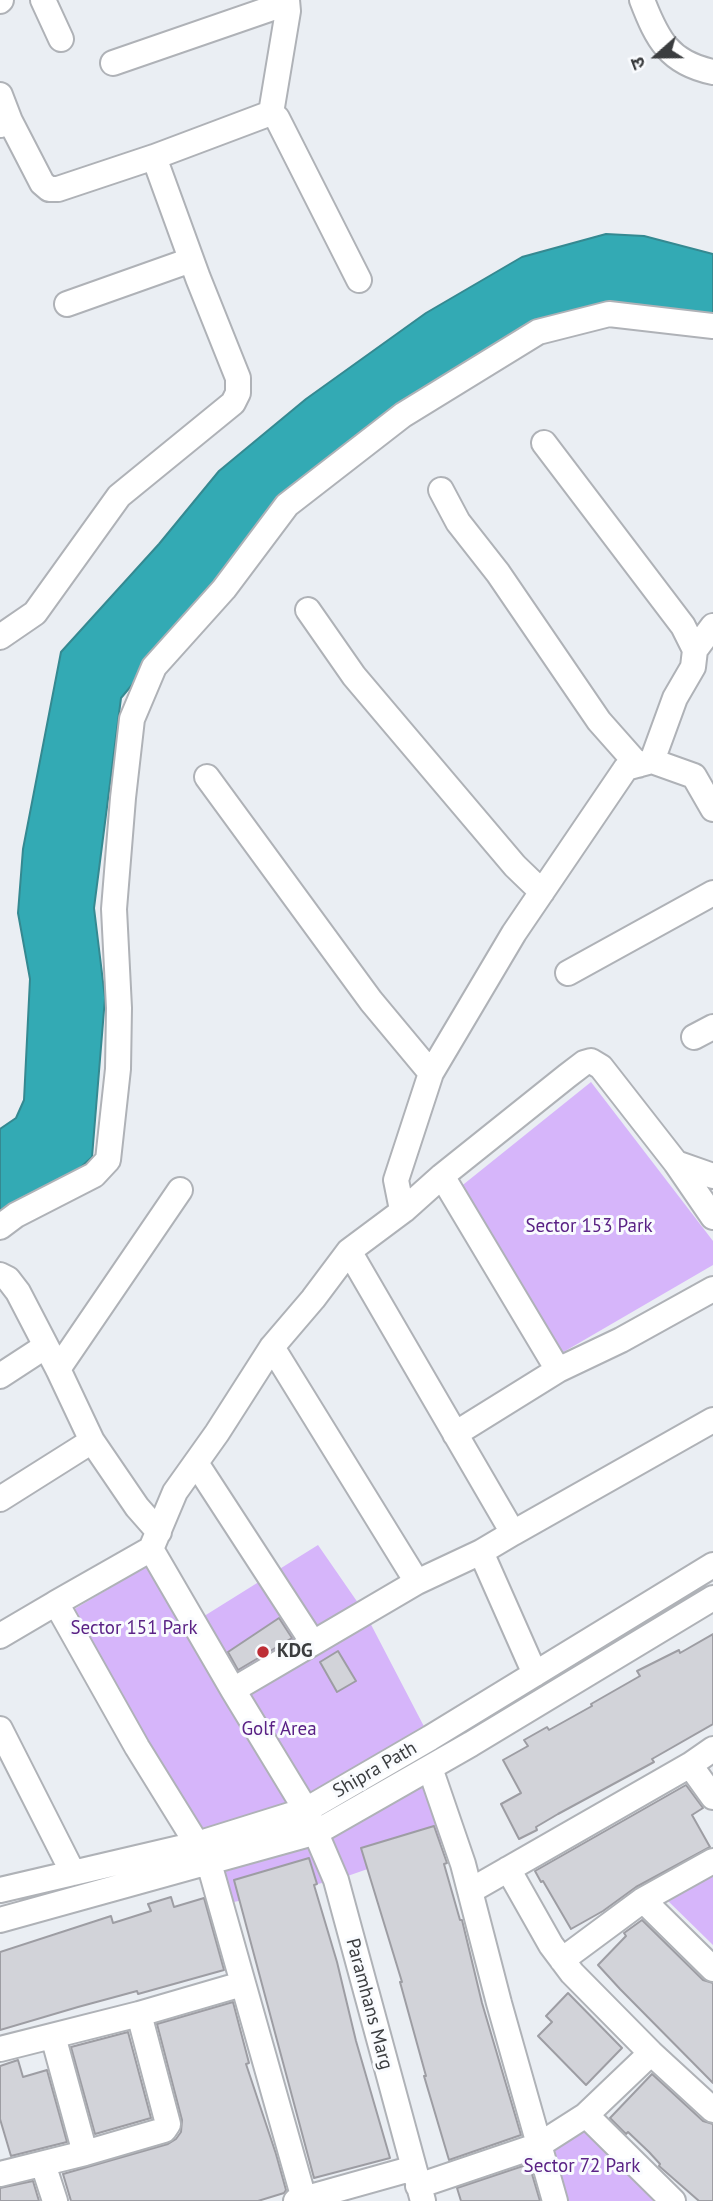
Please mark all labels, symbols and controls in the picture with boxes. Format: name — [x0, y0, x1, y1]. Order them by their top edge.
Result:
north arrow — [622, 21, 692, 91]
text: उ — [624, 54, 651, 73]
park label: Sector 153 Park — [525, 1216, 653, 1238]
park label: Sector 151 Park — [70, 1618, 198, 1640]
place label: KDG — [277, 1641, 313, 1663]
marker: KDG — [255, 1644, 271, 1660]
park label: Golf Area — [241, 1719, 317, 1741]
street label: Shipra Path — [329, 1737, 421, 1803]
street label: Paramhans Marg — [341, 1936, 397, 2072]
park label: Sector 72 Park — [524, 2156, 640, 2178]

